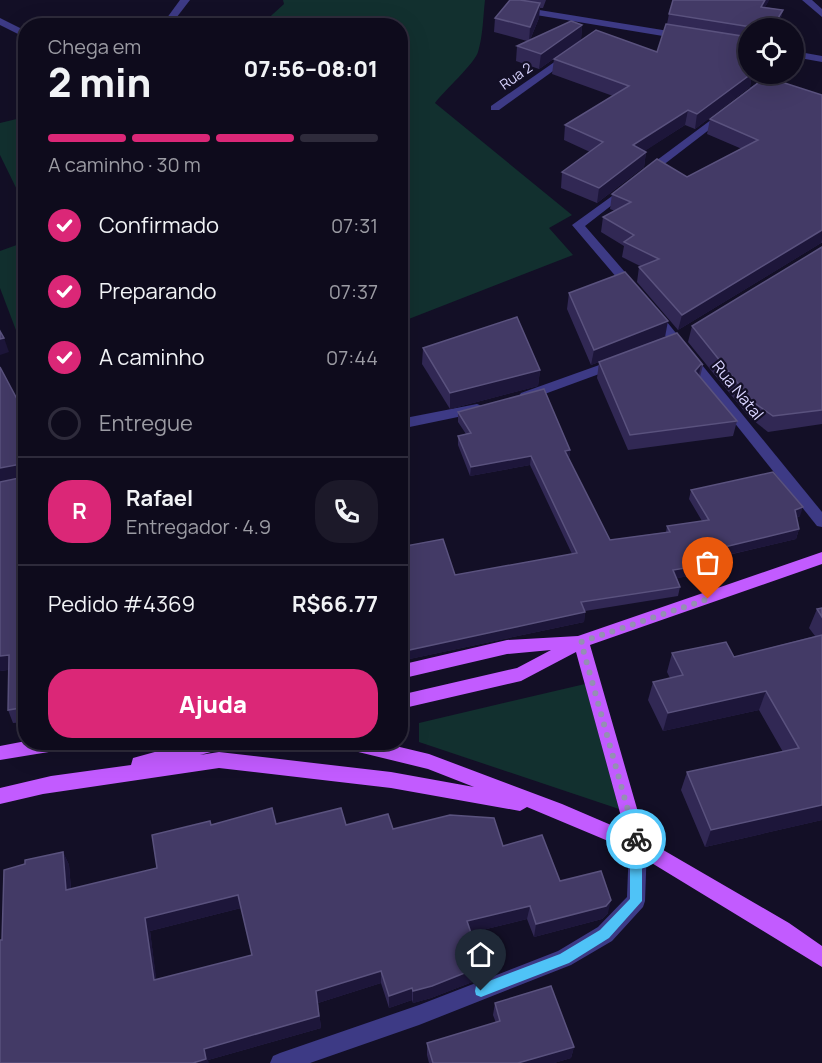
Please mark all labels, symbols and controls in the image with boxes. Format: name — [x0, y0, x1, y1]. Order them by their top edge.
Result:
map controls — [738, 18, 804, 84]
button: locate — [738, 18, 804, 84]
text: Chega em — [48, 33, 141, 60]
text: 07:56–08:01 — [244, 54, 378, 84]
text: 2 min — [48, 55, 151, 109]
street label: Rua 2 — [496, 58, 536, 94]
text: A caminho · 30 m — [48, 151, 201, 178]
icon: check — [48, 209, 81, 242]
text: Confirmado — [99, 210, 219, 240]
text: 07:31 — [331, 212, 378, 239]
icon: check — [48, 275, 81, 308]
text: Preparando — [99, 276, 217, 306]
text: 07:37 — [329, 278, 378, 305]
icon: check — [48, 341, 81, 374]
text: A caminho — [99, 342, 205, 372]
text: 07:44 — [326, 344, 378, 371]
street label: Rua Natal — [707, 356, 769, 424]
text: Entregue — [99, 408, 193, 438]
button: phone — [315, 480, 378, 543]
text: Rafael — [126, 483, 193, 513]
text: R — [72, 496, 87, 526]
text: Entregador · 4.9 — [126, 513, 271, 540]
pin — [682, 537, 733, 599]
icon: bag — [691, 546, 724, 579]
text: Pedido #4369 — [48, 589, 195, 619]
text: R$66.77 — [292, 589, 378, 619]
button: Ajuda — [48, 669, 378, 738]
courier — [606, 809, 666, 869]
icon: bike — [620, 823, 653, 856]
pin — [455, 929, 506, 991]
icon: home — [464, 938, 497, 971]

